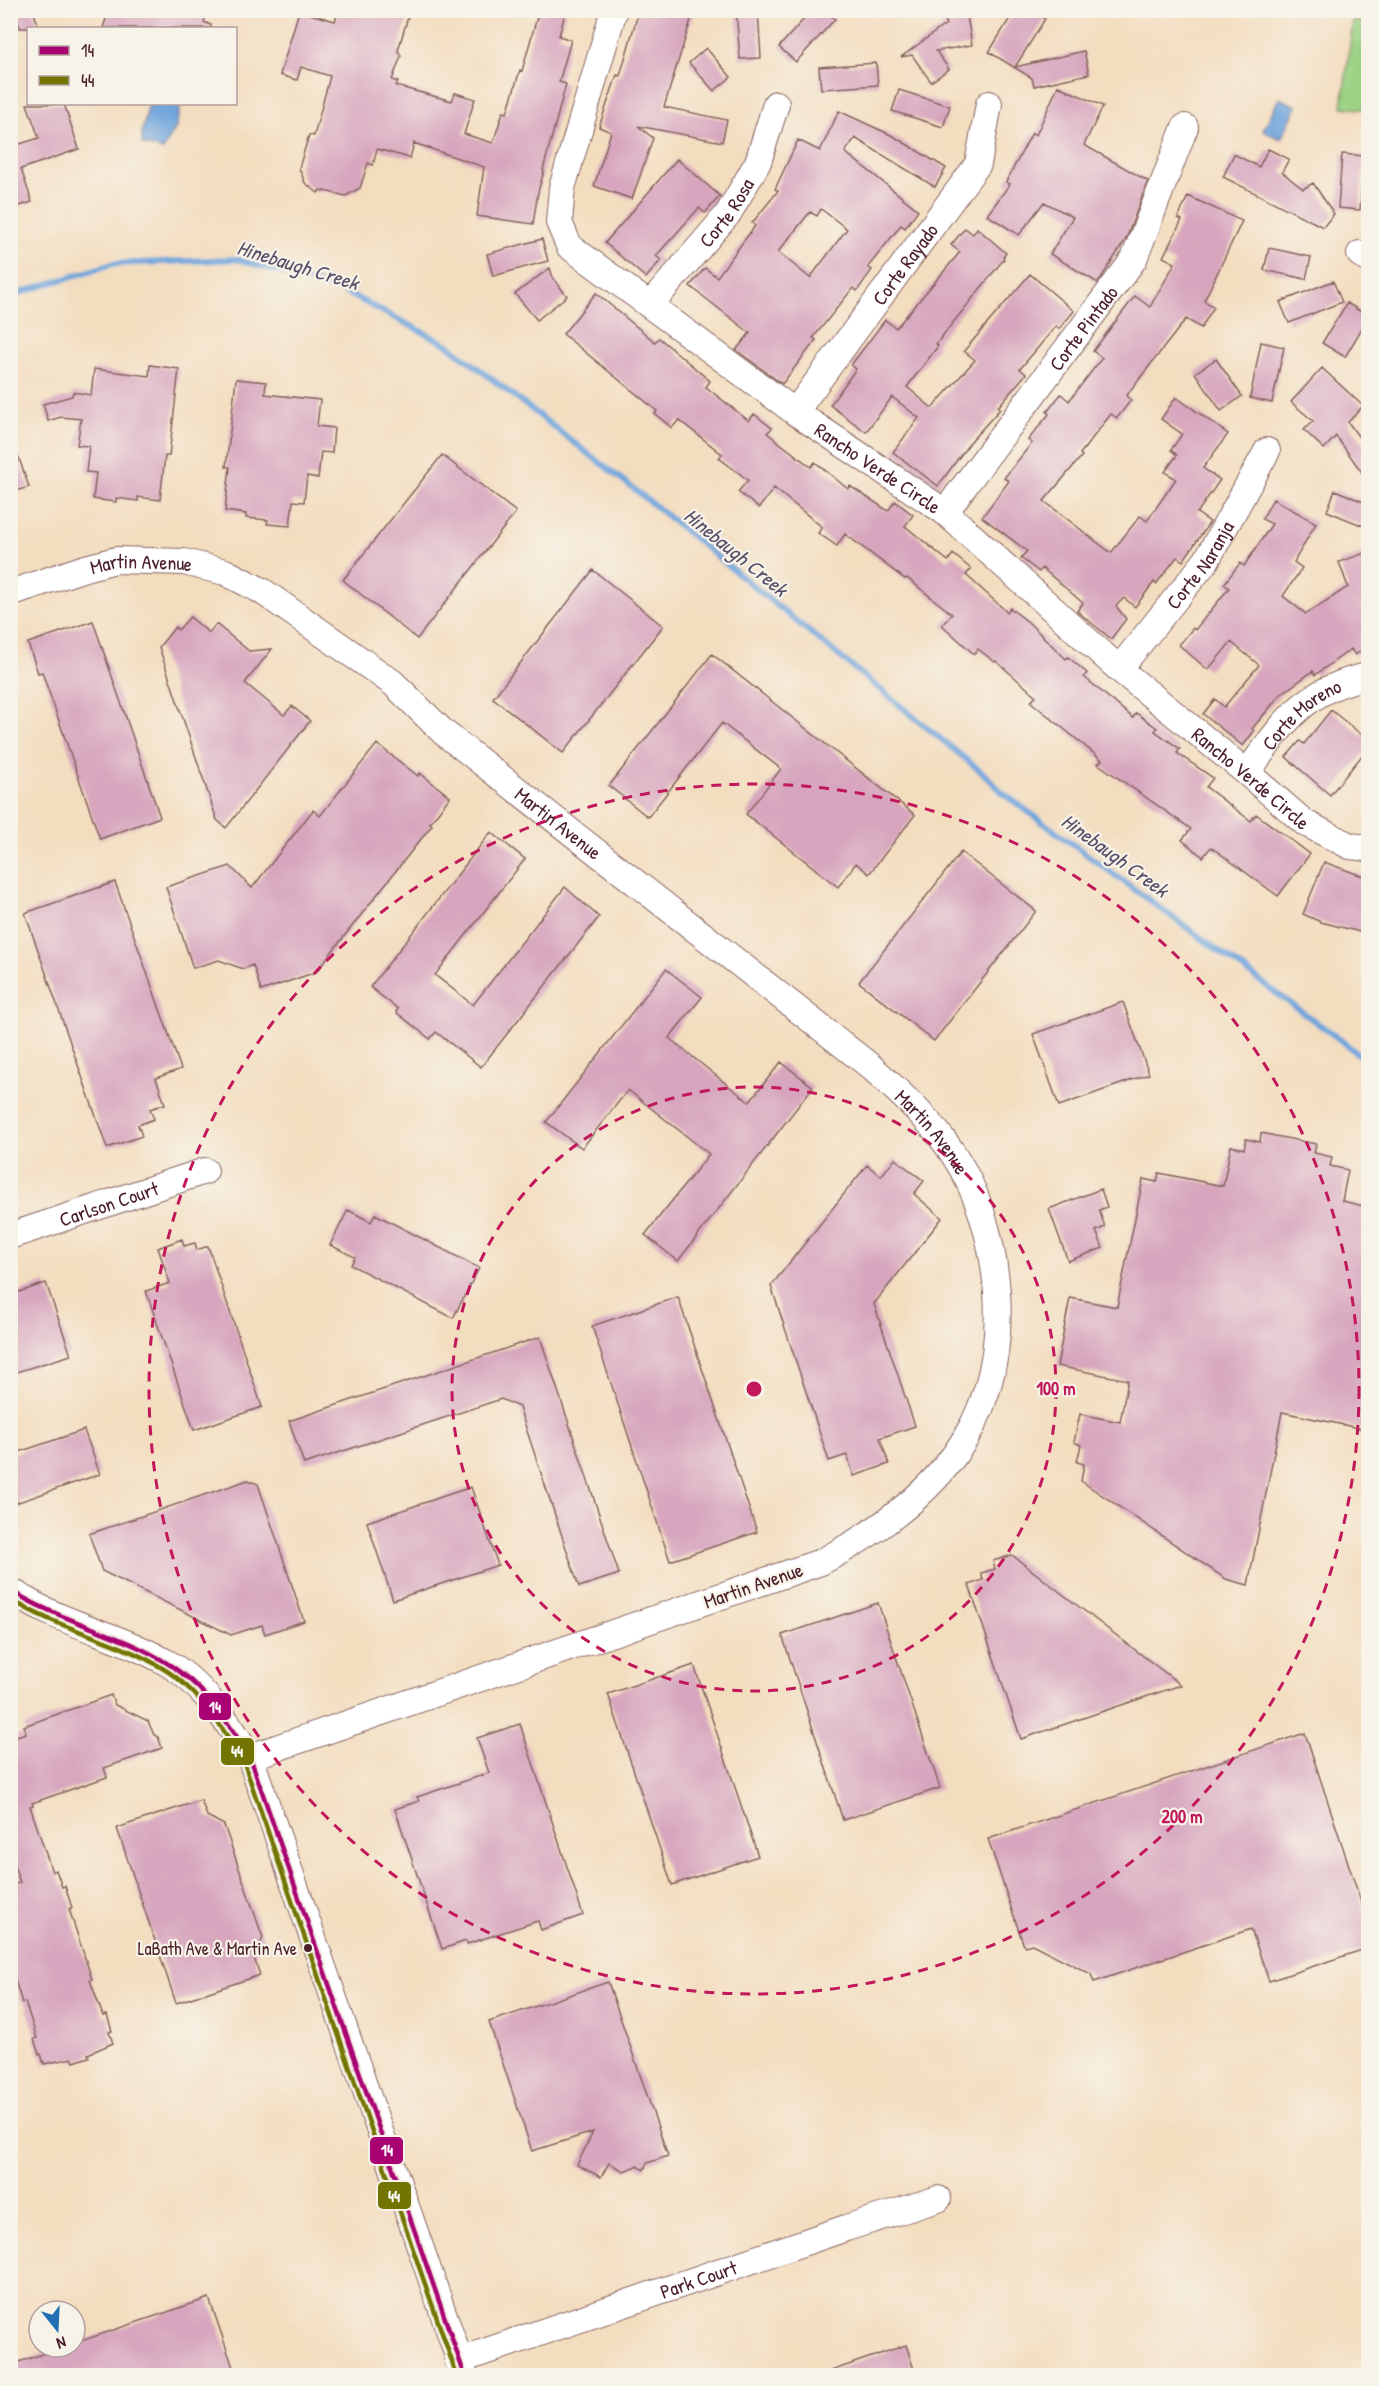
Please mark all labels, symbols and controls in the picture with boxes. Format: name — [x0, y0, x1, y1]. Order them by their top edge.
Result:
legend — [27, 27, 237, 105]
text: 14 — [81, 38, 95, 63]
text: 44 — [81, 68, 95, 93]
street label: Corte Rosa — [692, 173, 760, 253]
street label: Corte Rayado — [865, 218, 943, 310]
water label: Hinebaugh Creek — [234, 233, 365, 298]
street label: Corte Pintado — [1042, 280, 1123, 376]
street label: Rancho Verde Circle — [810, 416, 947, 519]
water label: Hinebaugh Creek — [678, 501, 796, 604]
street label: Corte Naranja — [1159, 516, 1239, 614]
street label: Martin Avenue — [87, 547, 196, 580]
street label: Corte Moreno — [1255, 672, 1345, 755]
street label: Rancho Verde Circle — [1187, 720, 1316, 835]
street label: Martin Avenue — [510, 780, 608, 865]
water label: Hinebaugh Creek — [1056, 806, 1176, 905]
street label: Martin Avenue — [890, 1083, 976, 1179]
street label: Carlson Court — [56, 1174, 163, 1232]
text: 100 m — [1036, 1376, 1076, 1401]
centre of rings — [744, 1379, 764, 1399]
street label: Martin Avenue — [700, 1555, 806, 1615]
line badge: 14 — [198, 1692, 232, 1721]
text: 14 — [209, 1696, 221, 1718]
line badge: 44 — [220, 1737, 255, 1766]
text: 44 — [231, 1740, 243, 1762]
text: 200 m — [1162, 1804, 1202, 1829]
place label: LaBath Ave & Martin Ave — [138, 1936, 297, 1961]
marker: LaBath Ave & Martin Ave — [302, 1942, 314, 1954]
line badge: 14 — [369, 2136, 404, 2165]
text: 14 — [381, 2139, 393, 2161]
line badge: 44 — [377, 2181, 412, 2210]
text: 44 — [388, 2185, 400, 2207]
street label: Park Court — [656, 2253, 741, 2304]
north arrow — [27, 2299, 87, 2359]
text: N — [54, 2331, 69, 2355]

